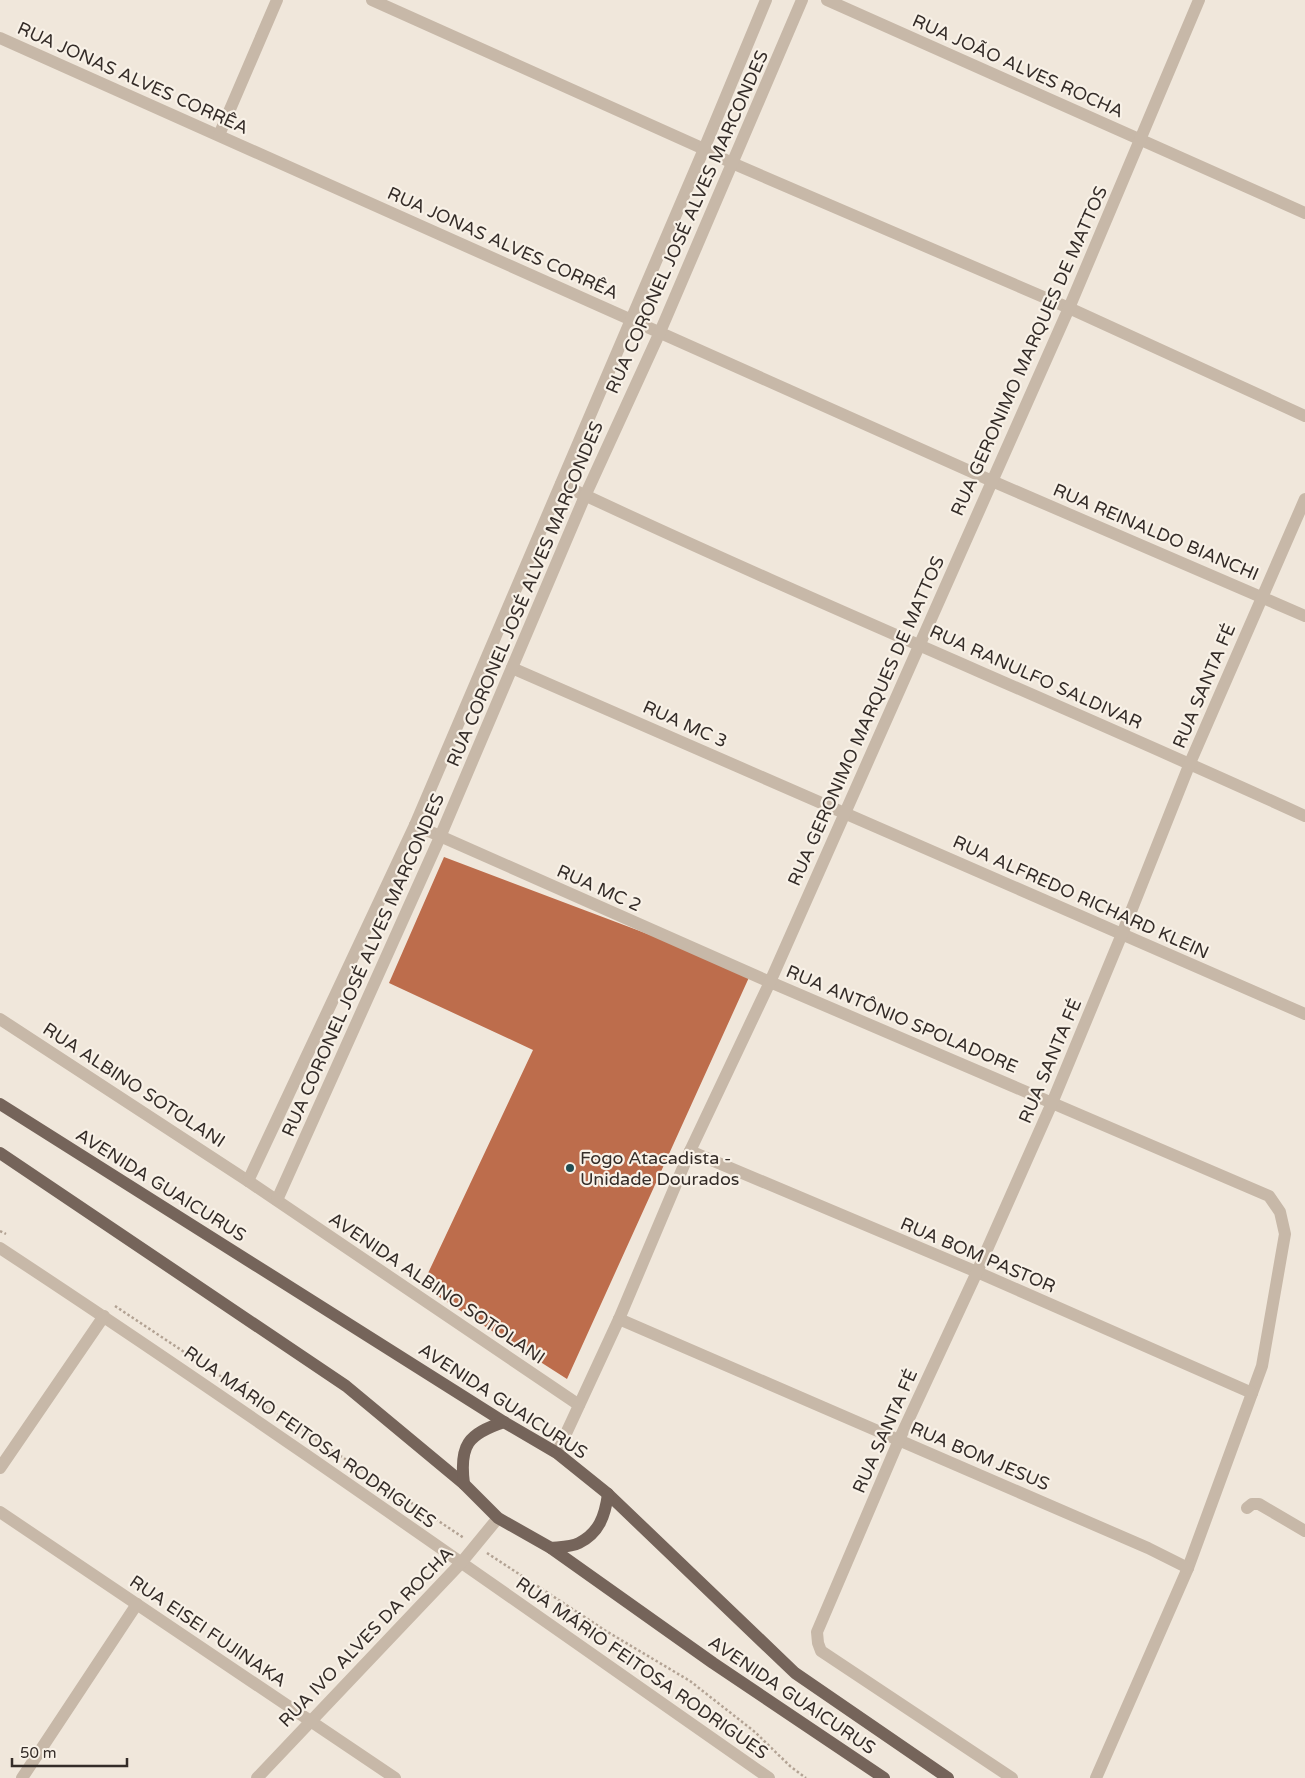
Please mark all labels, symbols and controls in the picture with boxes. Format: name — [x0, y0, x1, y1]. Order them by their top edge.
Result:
street label: RUA JOÃO ALVES ROCHA — [909, 9, 1127, 123]
street label: RUA JONAS ALVES CORRÊA — [14, 17, 252, 139]
street label: RUA CORONEL JOSÉ ALVES MARCONDES — [601, 47, 773, 397]
street label: RUA JONAS ALVES CORRÊA — [384, 182, 622, 304]
street label: RUA GERONIMO MARQUES DE MATTOS — [946, 183, 1112, 519]
street label: RUA CORONEL JOSÉ ALVES MARCONDES — [442, 418, 608, 770]
street label: RUA REINALDO BIANCHI — [1050, 479, 1262, 585]
street label: RUA GERONIMO MARQUES DE MATTOS — [783, 553, 949, 889]
street label: RUA RANULFO SALDIVAR — [926, 620, 1146, 734]
street label: RUA SANTA FÉ — [1168, 620, 1240, 752]
street label: RUA MC 3 — [639, 696, 731, 752]
street label: RUA CORONEL JOSÉ ALVES MARCONDES — [277, 790, 449, 1140]
street label: RUA ALFREDO RICHARD KLEIN — [950, 830, 1212, 964]
street label: RUA MC 2 — [553, 860, 645, 916]
street label: RUA ANTÔNIO SPOLADORE — [783, 960, 1021, 1078]
street label: RUA SANTA FÉ — [1014, 995, 1086, 1127]
street label: RUA ALBINO SOTOLANI — [39, 1018, 229, 1152]
street label: AVENIDA GUAICURUS — [72, 1124, 250, 1246]
place label: Fogo Atacadista - Unidade Dourados — [580, 1147, 740, 1190]
marker: Fogo Atacadista - Unidade Dourados — [564, 1162, 576, 1174]
street label: AVENIDA ALBINO SOTOLANI — [325, 1207, 549, 1369]
street label: RUA BOM PASTOR — [897, 1212, 1059, 1298]
street label: AVENIDA GUAICURUS — [415, 1338, 591, 1464]
street label: RUA MÁRIO FEITOSA RODRIGUES — [180, 1341, 440, 1533]
street label: RUA SANTA FÉ — [848, 1366, 922, 1496]
street label: RUA BOM JESUS — [907, 1417, 1053, 1495]
street label: RUA IVO ALVES DA ROCHA — [274, 1542, 458, 1732]
street label: RUA EISEI FUJINAKA — [125, 1570, 291, 1692]
street label: RUA MÁRIO FEITOSA RODRIGUES — [512, 1572, 772, 1764]
street label: AVENIDA GUAICURUS — [704, 1631, 880, 1759]
scale bar — [12, 1736, 128, 1768]
text: 50 m — [20, 1744, 57, 1762]

